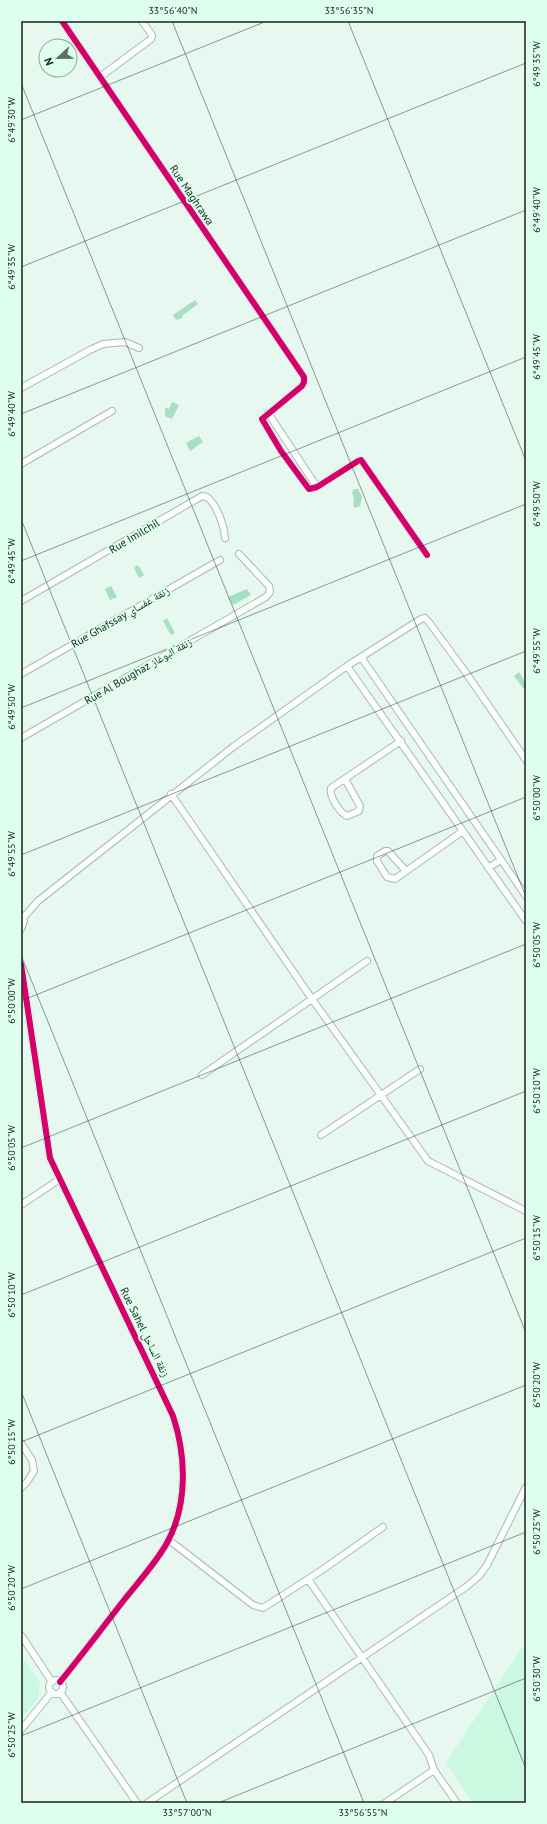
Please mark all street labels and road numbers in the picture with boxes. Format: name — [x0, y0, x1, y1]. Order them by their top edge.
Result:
street label: Rue Maghrawa — [167, 162, 217, 228]
street label: Rue Imilchil — [106, 515, 162, 557]
street label: Rue Ghafssay زنقة غفساي — [68, 583, 173, 652]
street label: Rue Al Boughaz زنقة البوغاز — [82, 635, 194, 707]
street label: Rue Sahel زنقة الساحل — [117, 1285, 173, 1379]

